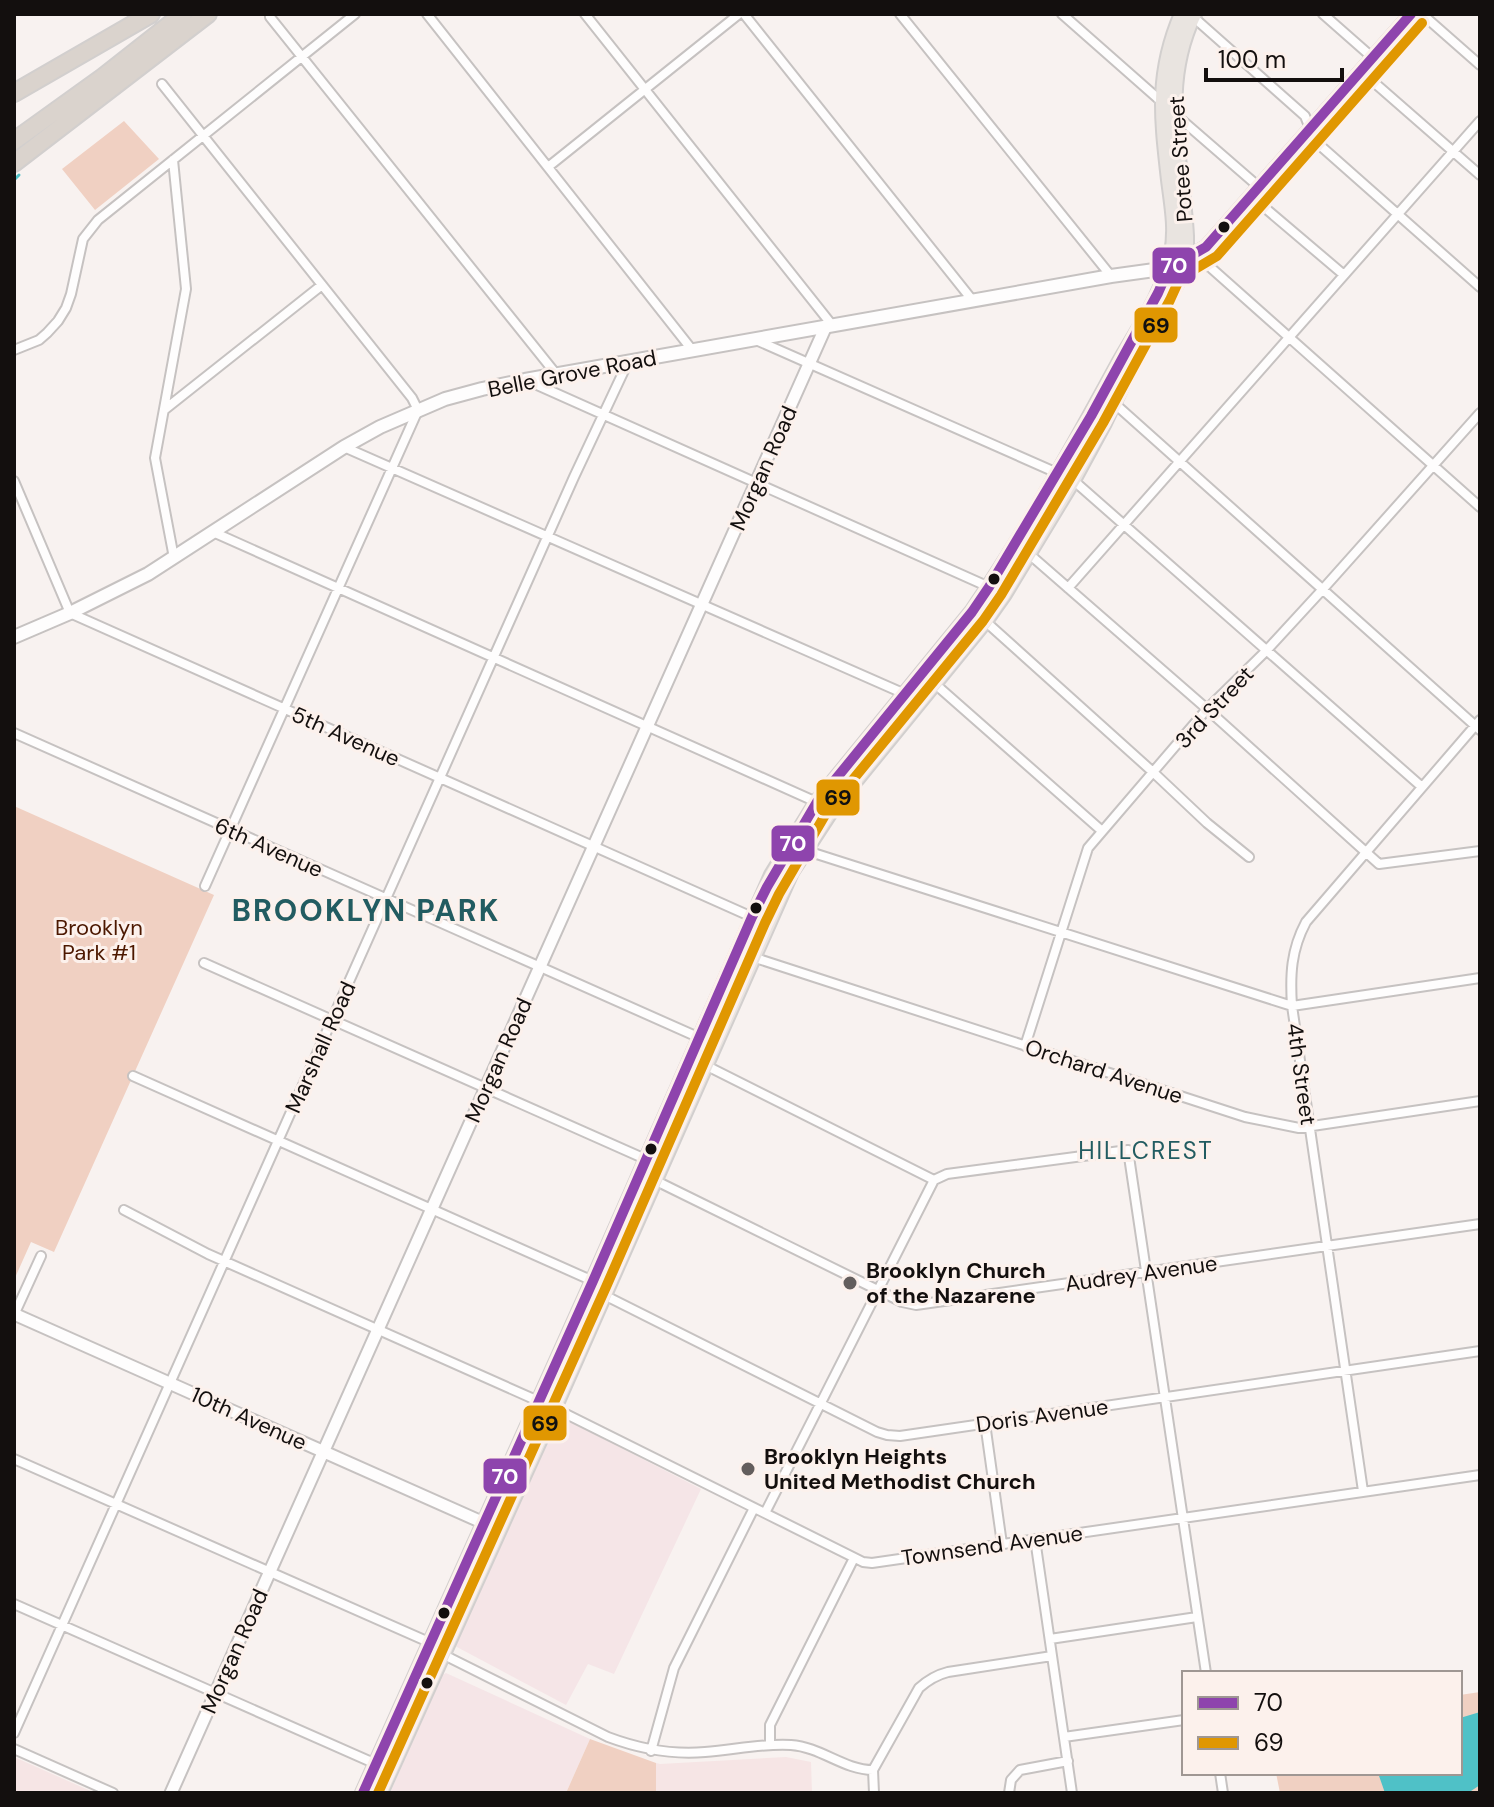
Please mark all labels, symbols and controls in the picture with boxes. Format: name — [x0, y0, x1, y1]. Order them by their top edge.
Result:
scale bar — [1206, 32, 1342, 82]
text: 100 m — [1218, 44, 1286, 75]
street label: Potee Street — [1162, 95, 1199, 223]
unlabelled marker — [1216, 219, 1232, 235]
line badge: 70 — [1151, 246, 1197, 285]
text: 70 — [1160, 251, 1188, 280]
line badge: 69 — [1133, 306, 1179, 344]
text: 69 — [1142, 311, 1170, 340]
street label: Belle Grove Road — [485, 343, 659, 404]
street label: Morgan Road — [723, 401, 804, 535]
unlabelled marker — [986, 571, 1002, 587]
street label: 3rd Street — [1169, 660, 1260, 755]
street label: 5th Avenue — [287, 700, 404, 773]
line badge: 69 — [815, 778, 861, 817]
text: 69 — [824, 783, 852, 812]
street label: 6th Avenue — [210, 811, 328, 884]
line badge: 70 — [770, 824, 816, 863]
text: 70 — [779, 829, 807, 858]
district label: BROOKLYN PARK — [232, 891, 500, 930]
unlabelled marker — [748, 900, 764, 916]
park label: Brooklyn Park #1 — [55, 913, 143, 967]
street label: Marshall Road — [279, 977, 362, 1118]
street label: Morgan Road — [458, 993, 539, 1127]
street label: 4th Street — [1280, 1021, 1323, 1127]
street label: Orchard Avenue — [1021, 1032, 1186, 1111]
district label: HILLCREST — [1078, 1135, 1214, 1166]
unlabelled marker — [643, 1141, 659, 1157]
street label: Audrey Avenue — [1063, 1248, 1219, 1299]
place label: Brooklyn Church of the Nazarene — [866, 1256, 1045, 1310]
marker: Brooklyn Church of the Nazarene — [841, 1274, 859, 1292]
street label: 10th Avenue — [186, 1380, 311, 1457]
street label: Doris Avenue — [974, 1392, 1110, 1439]
line badge: 69 — [522, 1404, 568, 1442]
text: 69 — [531, 1409, 559, 1438]
place label: Brooklyn Heights United Methodist Church — [764, 1442, 1036, 1496]
line badge: 70 — [482, 1457, 528, 1495]
marker: Brooklyn Heights United Methodist Church — [739, 1460, 757, 1478]
text: 70 — [491, 1462, 519, 1491]
street label: Townsend Avenue — [899, 1518, 1085, 1573]
street label: Morgan Road — [194, 1584, 275, 1718]
unlabelled marker — [436, 1605, 452, 1621]
legend — [1182, 1671, 1462, 1775]
unlabelled marker — [419, 1675, 435, 1691]
text: 70 — [1254, 1687, 1283, 1718]
text: 69 — [1254, 1727, 1284, 1758]

